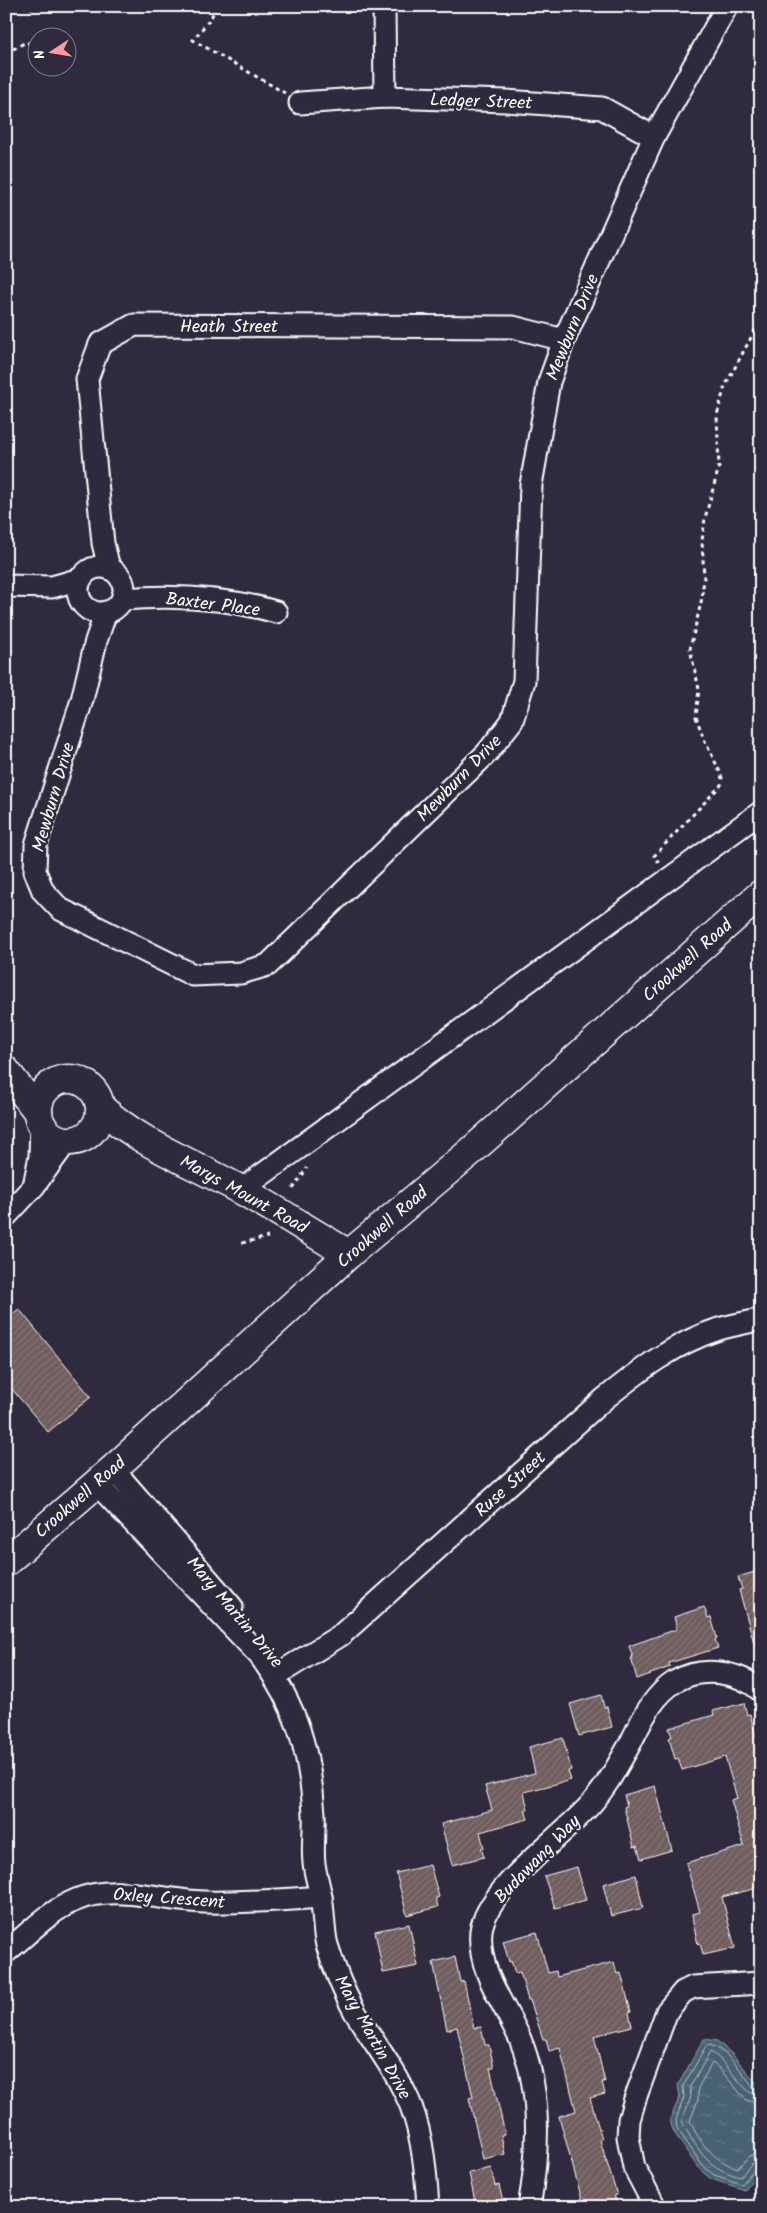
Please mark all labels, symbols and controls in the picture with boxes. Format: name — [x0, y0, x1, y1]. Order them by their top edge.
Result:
north arrow — [28, 28, 78, 78]
text: N — [29, 48, 52, 61]
street label: Ledger Street — [429, 86, 534, 119]
street label: Mewburn Drive — [539, 270, 608, 385]
street label: Heath Street — [180, 313, 279, 342]
street label: Baxter Place — [164, 585, 262, 626]
street label: Mewburn Drive — [410, 728, 510, 830]
street label: Mewburn Drive — [25, 739, 84, 856]
street label: Crookwell Road — [636, 912, 741, 1010]
street label: Marys Mount Road — [174, 1148, 314, 1243]
street label: Crookwell Road — [331, 1179, 436, 1276]
street label: Ruse Street — [469, 1444, 554, 1525]
street label: Crookwell Road — [29, 1449, 134, 1546]
street label: Mary Martin Drive — [178, 1551, 289, 1675]
street label: Budawang Way — [488, 1808, 589, 1911]
street label: Oxley Crescent — [112, 1881, 227, 1918]
street label: Mary Martin Drive — [325, 1970, 418, 2105]

